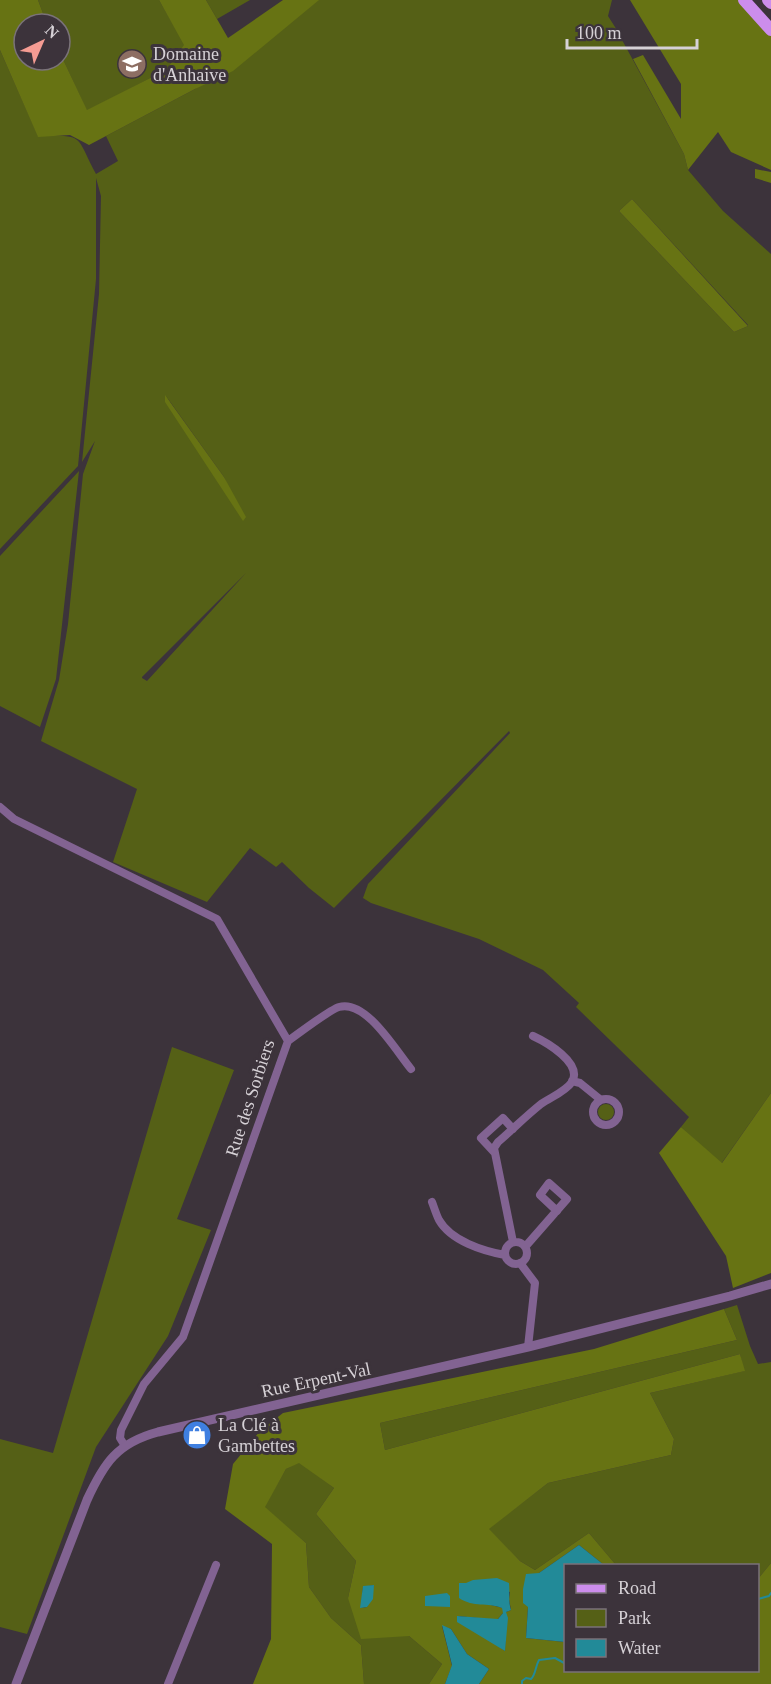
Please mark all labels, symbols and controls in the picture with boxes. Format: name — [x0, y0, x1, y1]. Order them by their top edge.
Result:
north arrow — [12, 12, 72, 72]
scale bar — [567, 12, 698, 50]
text: N — [42, 21, 62, 42]
text: 100 m — [576, 23, 622, 43]
place label: Domaine d'Anhaive — [153, 44, 226, 85]
school or university icon: Domaine d'Anhaive — [116, 48, 148, 80]
street label: Rue des Sorbiers — [222, 1037, 278, 1159]
street label: Rue Erpent-Val — [259, 1359, 373, 1401]
place label: La Clé à Gambettes — [218, 1415, 295, 1456]
shop icon: La Clé à Gambettes — [181, 1419, 213, 1451]
legend — [564, 1564, 759, 1672]
text: Road — [618, 1578, 656, 1598]
text: Park — [618, 1608, 651, 1628]
text: Water — [618, 1638, 661, 1658]

